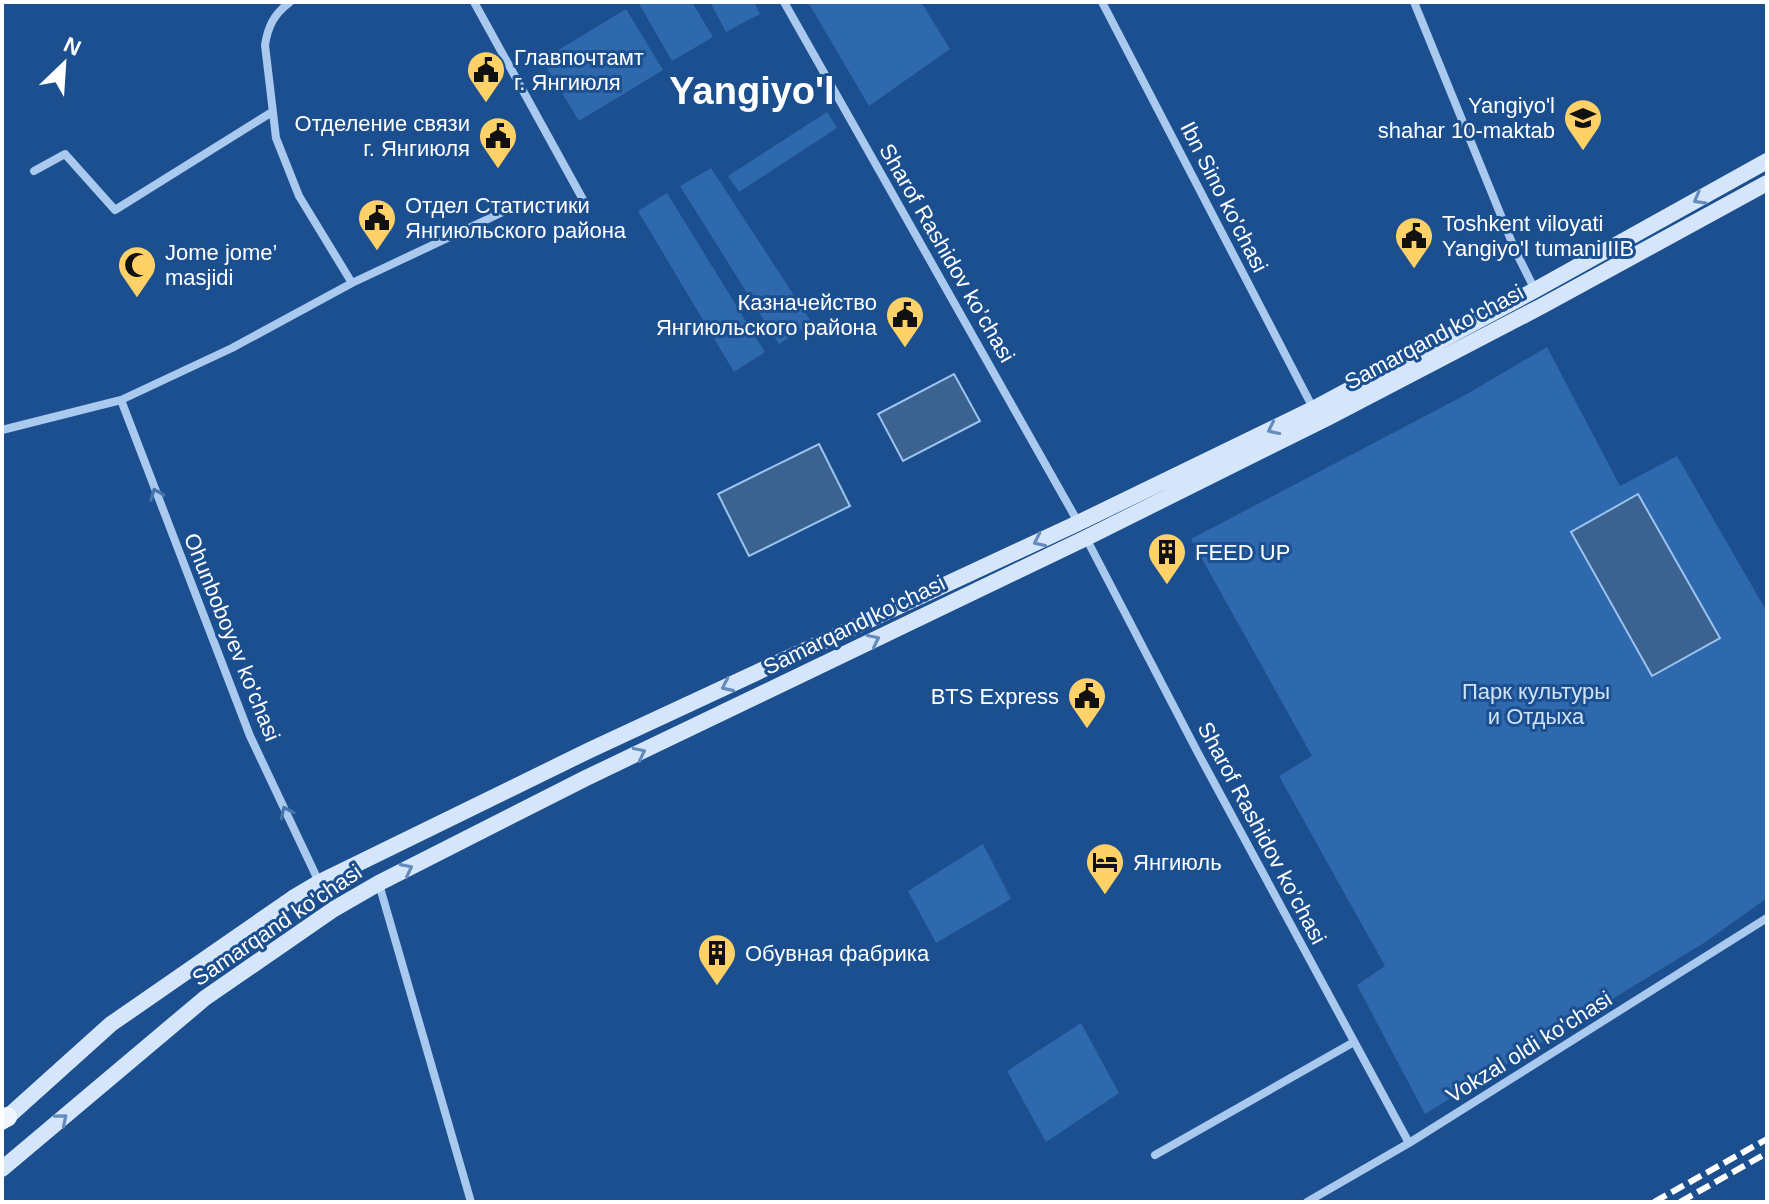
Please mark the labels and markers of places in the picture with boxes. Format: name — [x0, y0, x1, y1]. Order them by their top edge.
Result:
place label: Главпочтамт г. Янгиюля — [514, 45, 644, 95]
public building icon: Главпочтамт г. Янгиюля — [465, 49, 507, 104]
place label: Yangiyo'l shahar 10-maktab — [1378, 93, 1555, 143]
school or university icon: Yangiyo'l shahar 10-maktab — [1562, 97, 1604, 152]
place label: Отделение связи г. Янгиюля — [295, 111, 470, 161]
public building icon: Отделение связи г. Янгиюля — [477, 115, 519, 170]
place label: Отдел Статистики Янгиюльского района — [405, 193, 627, 243]
public building icon: Отдел Статистики Янгиюльского района — [356, 197, 398, 252]
place label: Toshkent viloyati Yangiyo'l tumani IIB — [1442, 211, 1634, 261]
public building icon: Toshkent viloyati Yangiyo'l tumani IIB — [1393, 215, 1435, 270]
place label: Jome jome’ masjidi — [165, 240, 277, 290]
mosque icon: Jome jome’ masjidi — [116, 244, 158, 299]
place label: Казначейство Янгиюльского района — [656, 290, 878, 340]
public building icon: Казначейство Янгиюльского района — [884, 294, 926, 349]
building icon: FEED UP — [1146, 531, 1188, 586]
place label: FEED UP — [1195, 540, 1290, 565]
public building icon: BTS Express — [1066, 675, 1108, 730]
place label: BTS Express — [931, 684, 1059, 709]
hotel icon: Янгиюль — [1084, 841, 1126, 896]
place label: Янгиюль — [1133, 850, 1222, 875]
building icon: Обувная фабрика — [696, 932, 738, 987]
place label: Обувная фабрика — [745, 941, 930, 966]

